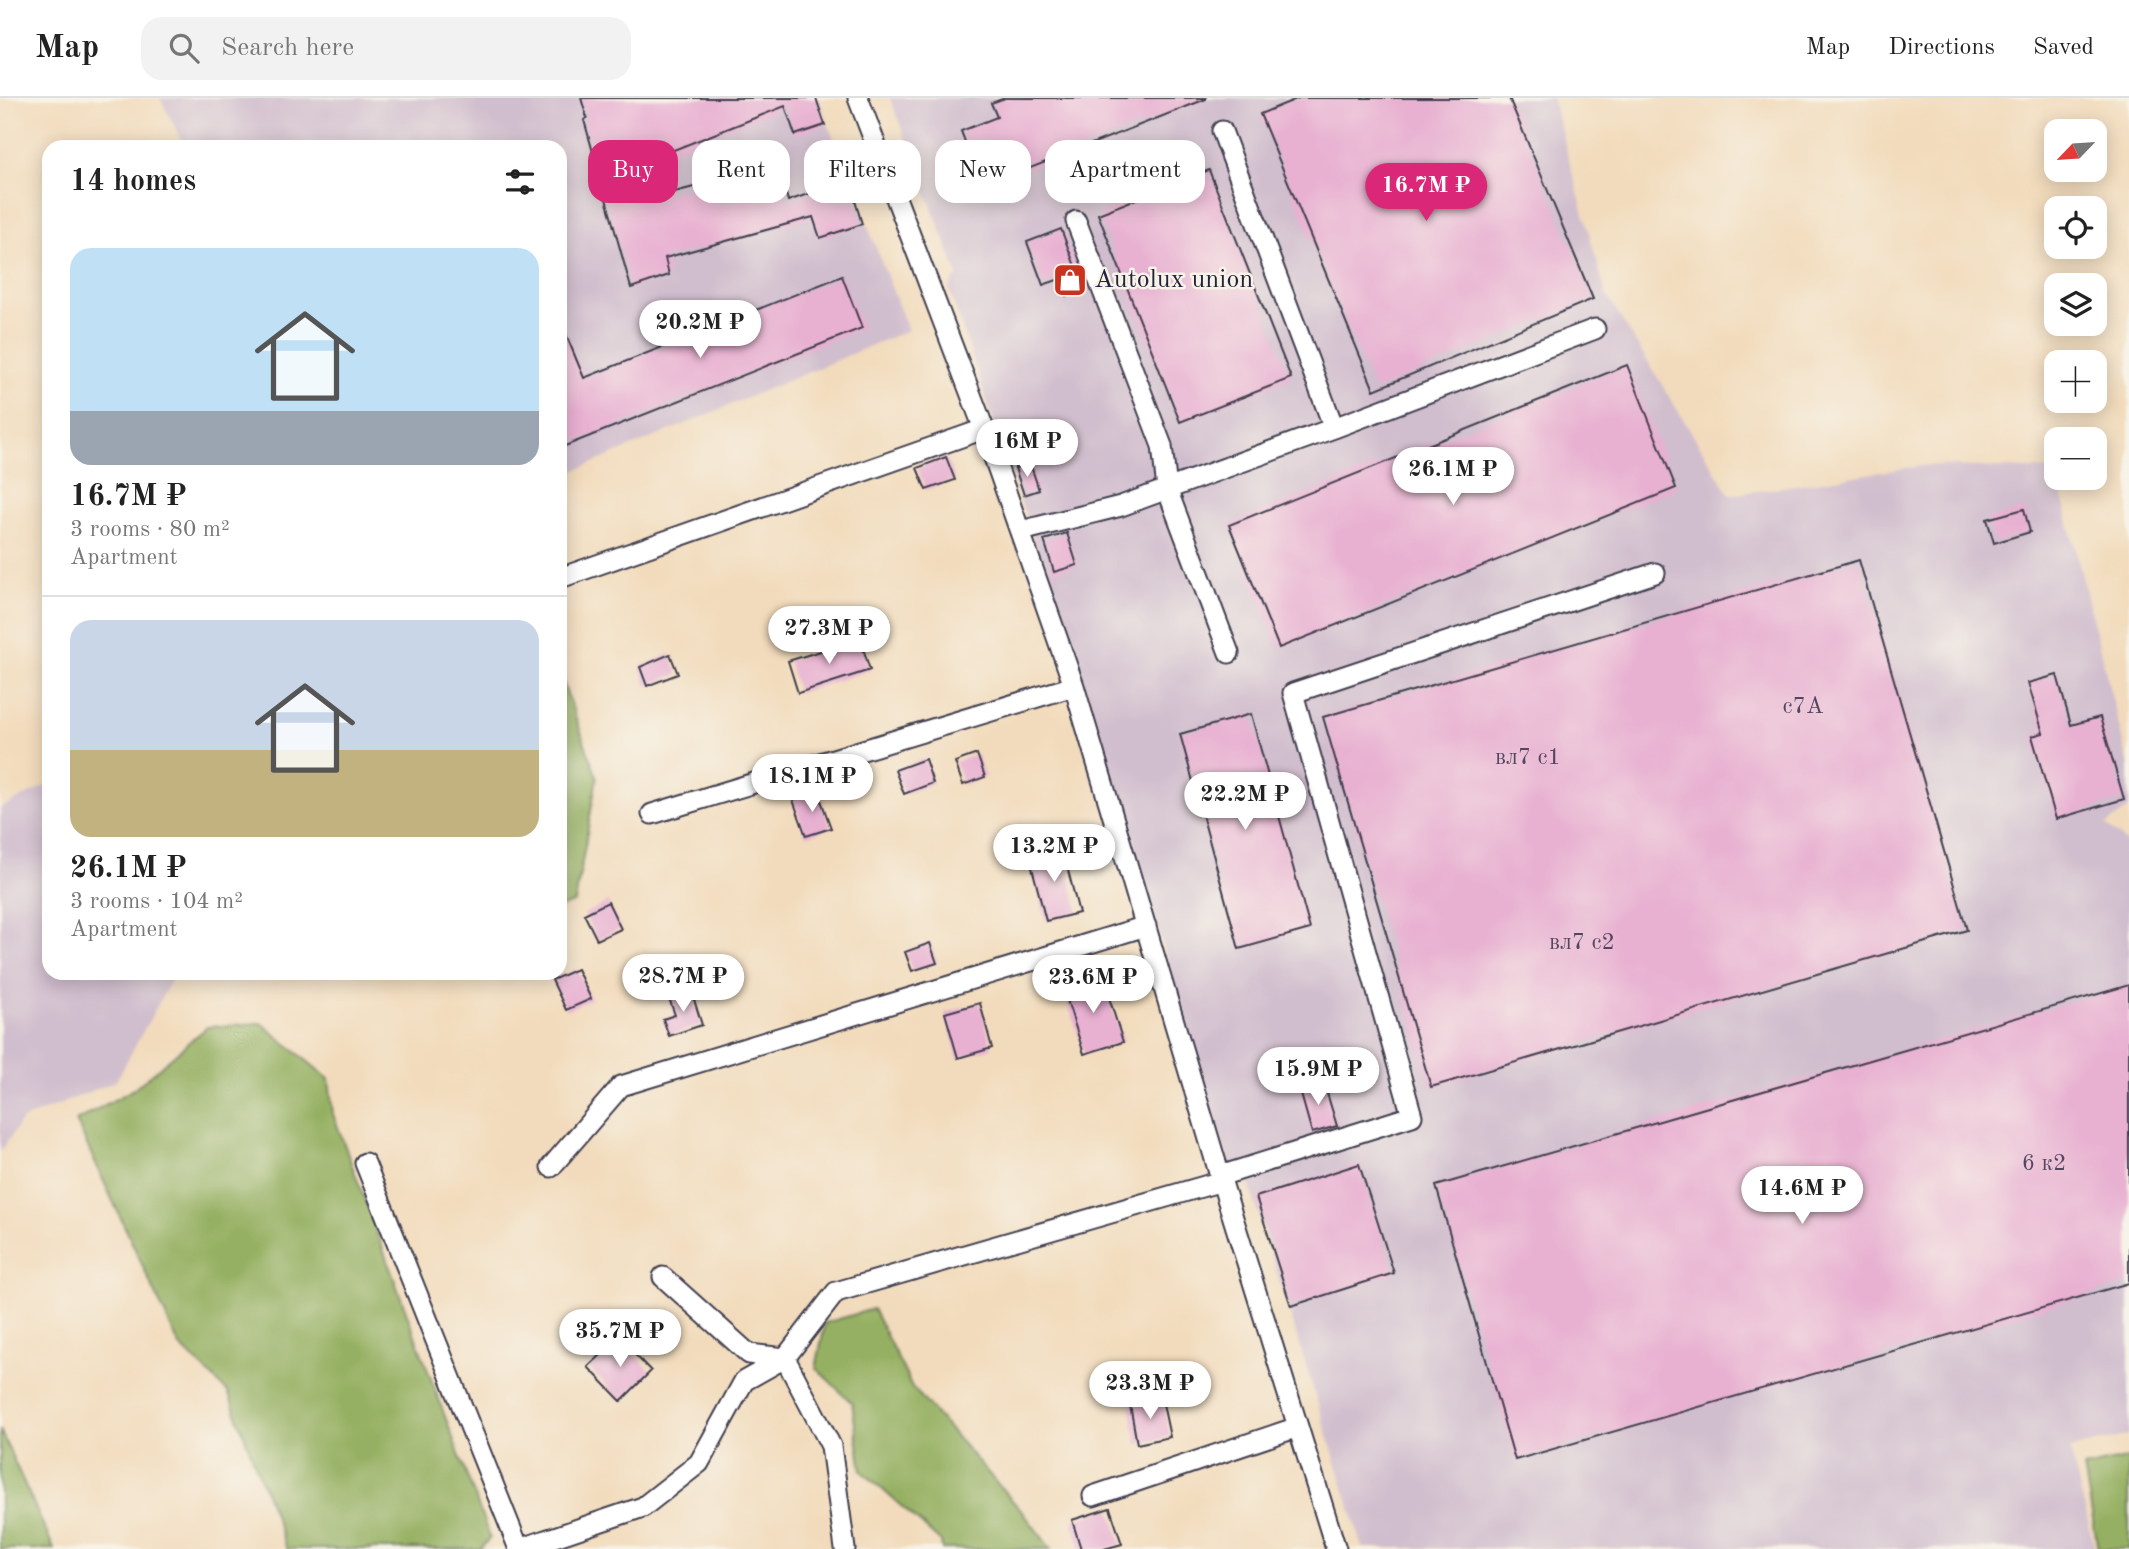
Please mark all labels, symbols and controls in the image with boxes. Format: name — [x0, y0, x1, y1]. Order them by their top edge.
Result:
search box — [141, 17, 631, 80]
icon: search — [165, 29, 203, 67]
text: Map — [35, 32, 99, 65]
text: Search here — [221, 35, 354, 61]
text: Map — [1806, 36, 1850, 60]
text: Directions — [1888, 36, 1995, 60]
text: Saved — [2033, 36, 2094, 60]
north arrow — [2044, 119, 2107, 182]
map controls — [2044, 119, 2107, 490]
chip: Buy — [588, 140, 678, 203]
chip: Rent — [692, 140, 790, 203]
chip: Filters — [804, 140, 921, 203]
chip: New — [935, 140, 1031, 203]
chip: Apartment — [1045, 140, 1205, 203]
icon: filters — [501, 163, 539, 201]
pin: 16.7M ₽ — [1361, 164, 1491, 223]
text: 14 homes — [70, 167, 196, 197]
text: 16.7M ₽ — [1381, 174, 1471, 197]
button: locate — [2044, 196, 2107, 259]
shop icon: Autolux union — [1051, 261, 1089, 299]
place label: Autolux union — [1094, 267, 1253, 293]
button: layers — [2044, 273, 2107, 336]
icon: home — [242, 293, 368, 419]
pin: 20.2M ₽ — [635, 300, 765, 360]
text: 20.2M ₽ — [655, 311, 745, 334]
button: + — [2044, 350, 2107, 413]
pin: 16M ₽ — [978, 420, 1076, 479]
button: − — [2044, 427, 2107, 490]
text: 16M ₽ — [992, 430, 1062, 453]
pin: 26.1M ₽ — [1388, 448, 1518, 507]
text: 26.1M ₽ — [1408, 458, 1498, 481]
text: 16.7M ₽ — [70, 482, 187, 512]
text: 3 rooms · 80 m² — [70, 518, 230, 541]
text: Apartment — [70, 546, 178, 569]
pin: 27.3M ₽ — [764, 606, 894, 666]
text: 27.3M ₽ — [784, 617, 874, 640]
icon: home — [242, 665, 368, 791]
house number: с7А — [1783, 695, 1824, 718]
house number: вл7 с1 — [1495, 746, 1561, 769]
pin: 18.1M ₽ — [747, 754, 877, 814]
text: 18.1M ₽ — [767, 765, 857, 788]
pin: 22.2M ₽ — [1180, 772, 1310, 832]
text: 22.2M ₽ — [1200, 783, 1290, 806]
pin: 13.2M ₽ — [989, 824, 1119, 884]
text: 13.2M ₽ — [1009, 835, 1099, 858]
text: 26.1M ₽ — [70, 854, 187, 884]
text: 3 rooms · 104 m² — [70, 890, 243, 913]
text: Apartment — [70, 918, 178, 941]
house number: вл7 с2 — [1549, 931, 1615, 954]
pin: 28.7M ₽ — [618, 954, 748, 1014]
pin: 23.6M ₽ — [1028, 956, 1158, 1015]
text: 28.7M ₽ — [638, 965, 728, 988]
text: 23.6M ₽ — [1048, 966, 1138, 989]
pin: 15.9M ₽ — [1253, 1048, 1383, 1107]
text: 15.9M ₽ — [1273, 1058, 1363, 1081]
house number: 6 к2 — [2022, 1152, 2066, 1175]
pin: 14.6M ₽ — [1737, 1166, 1867, 1226]
text: 14.6M ₽ — [1757, 1177, 1847, 1200]
pin: 35.7M ₽ — [555, 1310, 685, 1369]
text: 35.7M ₽ — [575, 1320, 665, 1343]
pin: 23.3M ₽ — [1085, 1362, 1215, 1421]
text: 23.3M ₽ — [1105, 1372, 1195, 1395]

